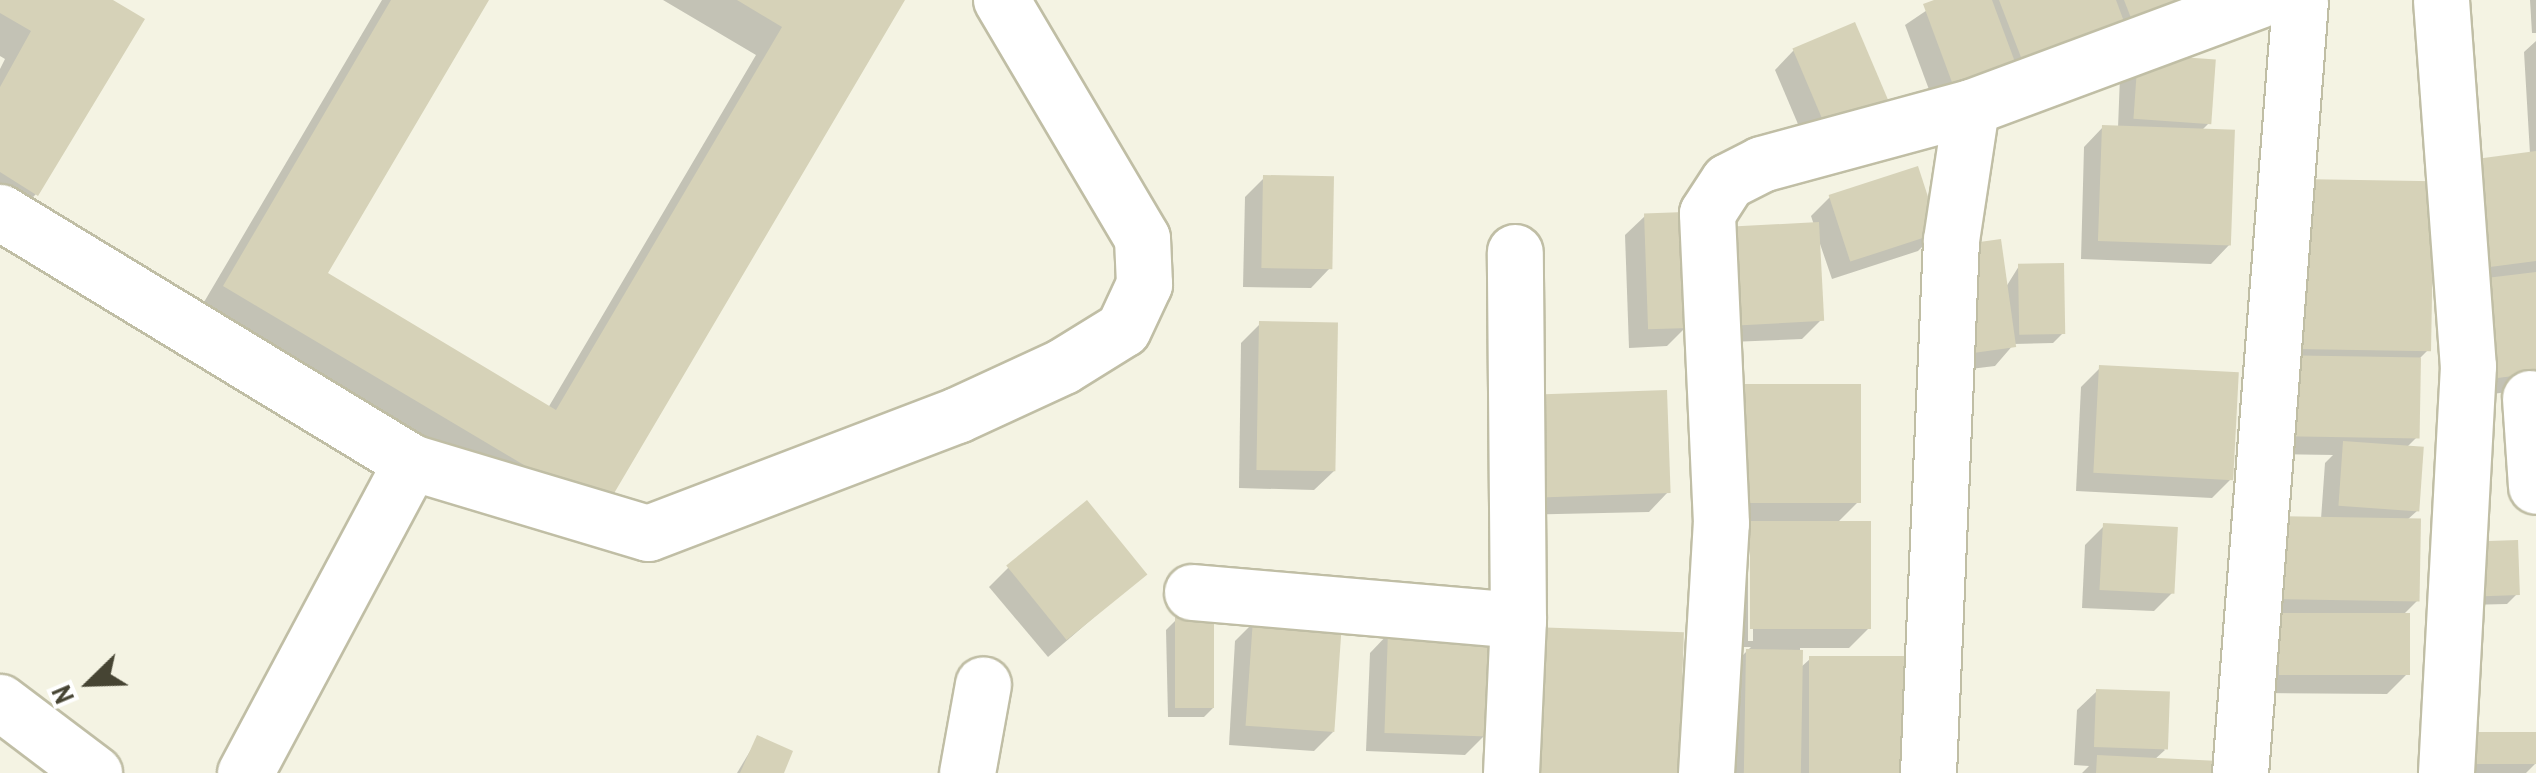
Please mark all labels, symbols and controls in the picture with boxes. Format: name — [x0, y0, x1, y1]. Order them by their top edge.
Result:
north arrow — [40, 633, 140, 733]
text: N — [42, 680, 83, 710]

